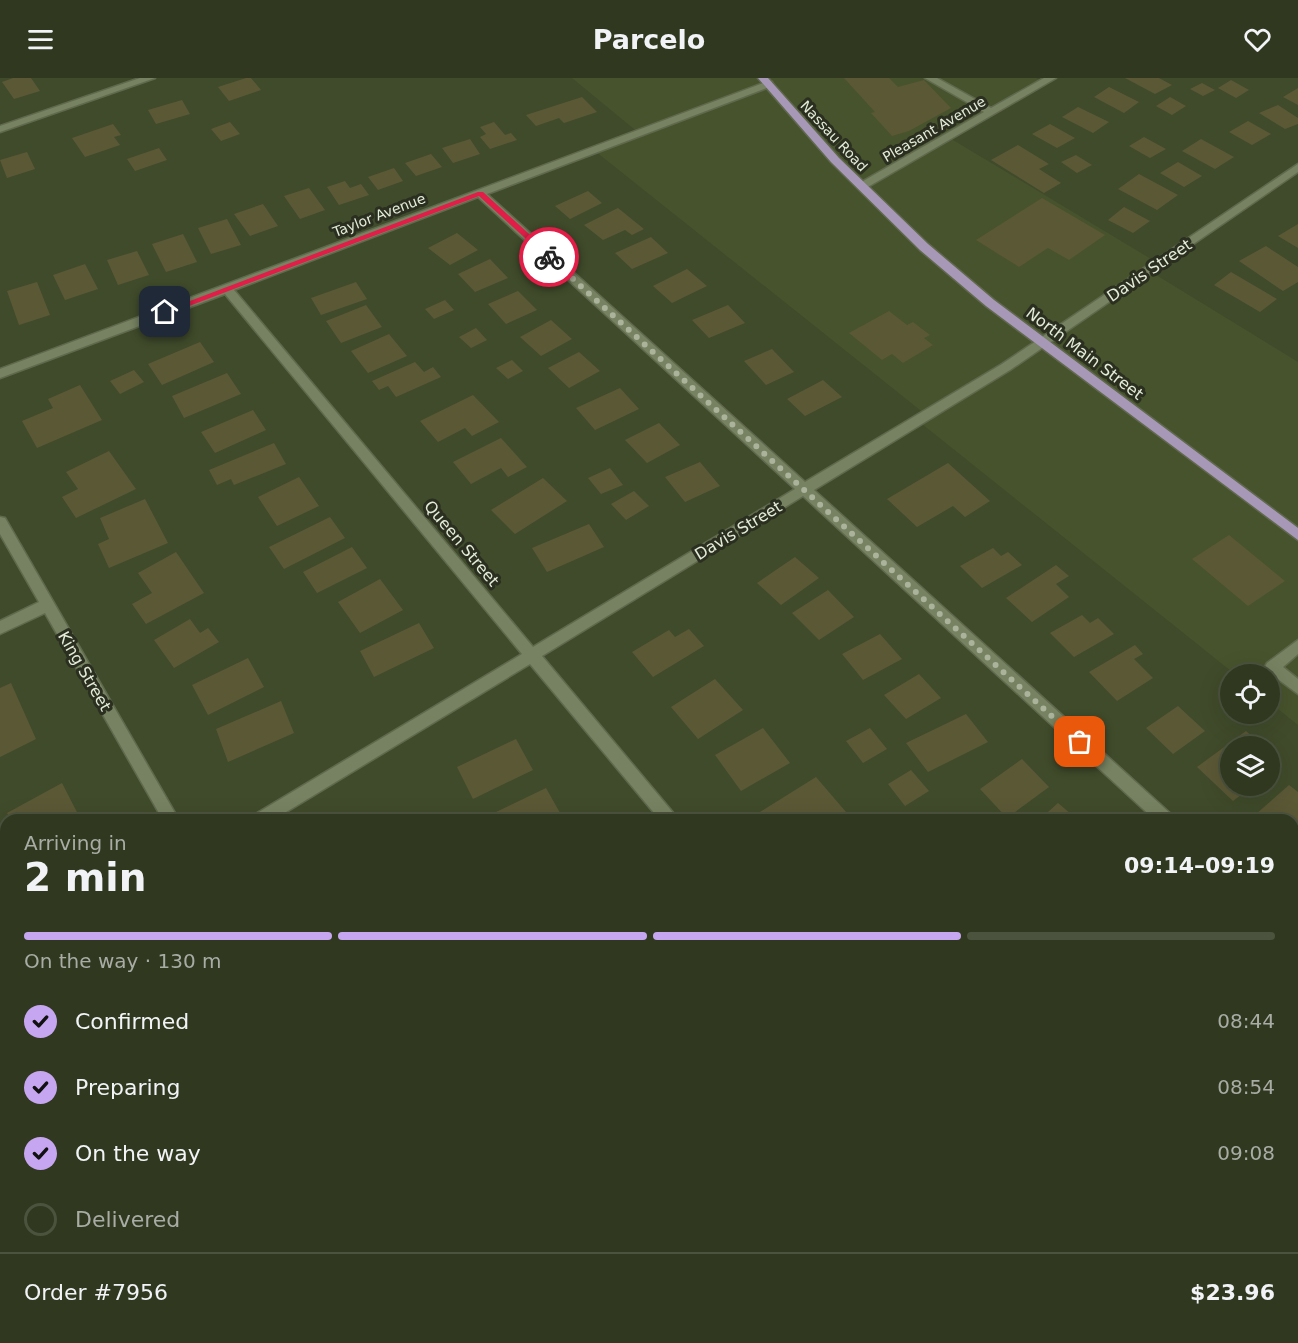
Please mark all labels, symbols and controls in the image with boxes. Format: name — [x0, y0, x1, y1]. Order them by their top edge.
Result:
icon: menu — [24, 23, 57, 56]
icon: heart — [1241, 23, 1274, 56]
text: Parcelo — [593, 24, 705, 55]
street label: Pleasant Avenue — [880, 93, 988, 165]
street label: Nassau Road — [797, 97, 871, 175]
street label: Taylor Avenue — [330, 190, 428, 240]
courier — [519, 227, 579, 287]
street label: Davis Street — [1103, 235, 1195, 306]
icon: bike — [533, 241, 566, 274]
pin — [139, 286, 190, 337]
icon: home — [148, 295, 181, 328]
street label: North Main Street — [1022, 303, 1147, 404]
street label: Queen Street — [420, 497, 503, 590]
street label: Davis Street — [691, 497, 785, 564]
street label: King Street — [54, 628, 115, 715]
map controls — [1220, 664, 1280, 796]
button: locate — [1220, 664, 1280, 724]
pin — [1054, 716, 1105, 767]
icon: bag — [1063, 725, 1096, 758]
button: layers — [1220, 736, 1280, 796]
text: Arriving in — [24, 831, 127, 855]
text: 09:14–09:19 — [1124, 853, 1275, 878]
text: 2 min — [24, 855, 146, 900]
text: On the way · 130 m — [24, 949, 222, 973]
icon: check — [24, 1005, 57, 1038]
text: Confirmed — [75, 1009, 189, 1034]
text: 08:44 — [1217, 1009, 1275, 1033]
icon: check — [24, 1071, 57, 1104]
text: Preparing — [75, 1075, 181, 1100]
text: 08:54 — [1217, 1075, 1275, 1099]
icon: check — [24, 1137, 57, 1170]
text: On the way — [75, 1141, 201, 1166]
text: 09:08 — [1217, 1141, 1275, 1165]
text: Delivered — [75, 1207, 180, 1232]
text: Order #7956 — [24, 1280, 168, 1305]
text: $23.96 — [1190, 1280, 1275, 1305]

